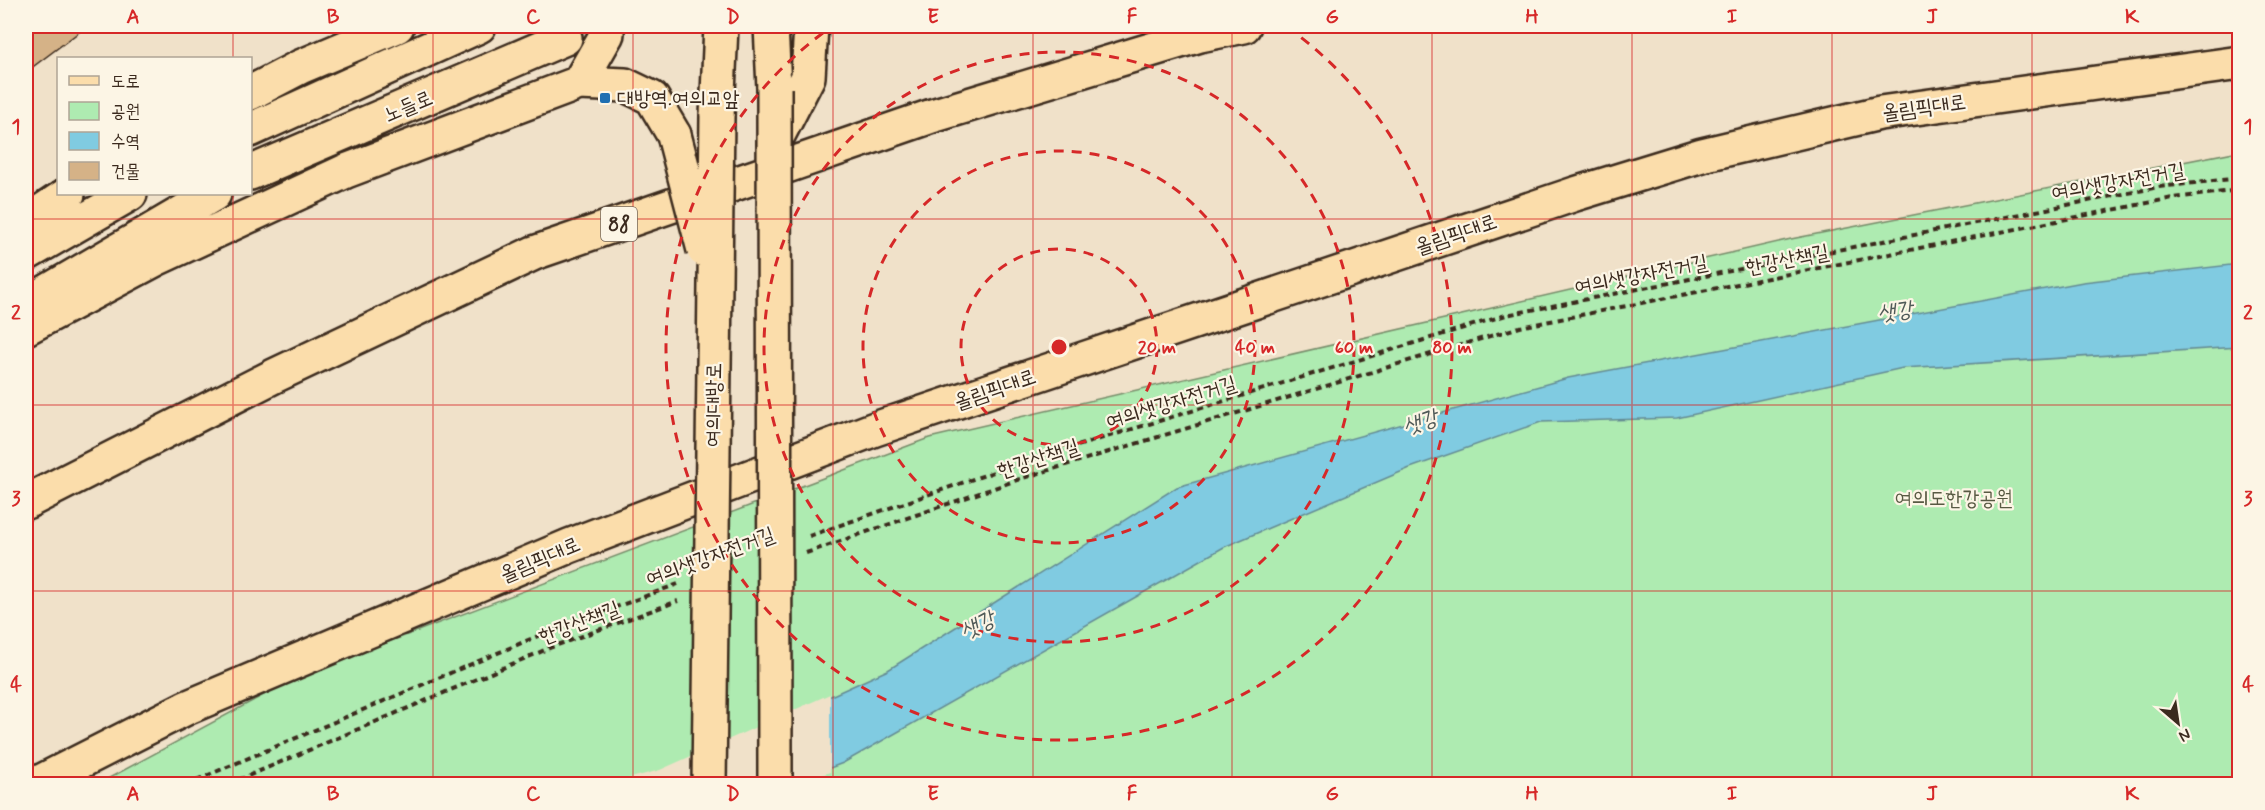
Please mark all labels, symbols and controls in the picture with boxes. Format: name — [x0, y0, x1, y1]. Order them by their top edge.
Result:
text: A — [126, 4, 140, 31]
text: B — [327, 4, 340, 31]
text: C — [526, 4, 541, 31]
text: D — [726, 4, 740, 31]
text: E — [927, 4, 939, 31]
text: F — [1127, 4, 1138, 31]
text: G — [1325, 4, 1339, 31]
text: H — [1525, 4, 1539, 31]
text: I — [1727, 4, 1737, 31]
text: J — [1926, 4, 1938, 31]
text: K — [2125, 4, 2140, 31]
legend — [57, 57, 252, 195]
text: 도로 — [111, 70, 140, 94]
street label: 노들로 — [380, 84, 437, 130]
place label: 대방역.여의교앞 — [617, 85, 740, 113]
street label: 올림픽대로 — [1880, 88, 1968, 128]
marker: 대방역.여의교앞 — [598, 91, 612, 105]
text: 공원 — [111, 100, 140, 124]
text: 1 — [12, 114, 20, 141]
text: 1 — [2244, 114, 2252, 141]
text: 수역 — [111, 130, 140, 154]
street label: 여의샛강자전거길 — [2049, 156, 2187, 208]
text: 건물 — [111, 160, 140, 184]
road number: 88 — [601, 207, 637, 241]
street label: 올림픽대로 — [1412, 208, 1501, 262]
street label: 한강산책길 — [1743, 238, 1831, 282]
street label: 여의샛강자전거길 — [1572, 248, 1710, 302]
water label: 샛강 — [1876, 295, 1917, 328]
text: 2 — [11, 300, 21, 327]
text: 2 — [2243, 300, 2253, 327]
text: 20 m — [1138, 336, 1176, 360]
text: 40 m — [1235, 336, 1275, 360]
text: 60 m — [1335, 336, 1373, 360]
text: 80 m — [1432, 336, 1472, 360]
centre of rings — [1049, 337, 1069, 357]
street label: 여의대방로 — [699, 363, 729, 448]
street label: 올림픽대로 — [951, 363, 1040, 417]
street label: 여의샛강자전거길 — [1103, 370, 1240, 436]
water label: 샛강 — [1399, 403, 1444, 442]
street label: 한강산책길 — [994, 433, 1083, 485]
park label: 여의도한강공원 — [1895, 485, 2013, 513]
text: 3 — [11, 486, 21, 513]
text: 3 — [2243, 486, 2253, 513]
street label: 여의샛강자전거길 — [642, 521, 779, 593]
street label: 올림픽대로 — [496, 531, 585, 589]
street label: 한강산책길 — [535, 595, 624, 651]
water label: 샛강 — [956, 604, 1002, 646]
text: 4 — [10, 672, 22, 699]
text: 4 — [2242, 672, 2254, 699]
north arrow — [2148, 693, 2208, 753]
text: N — [2175, 723, 2194, 747]
text: A — [126, 781, 140, 808]
text: B — [327, 781, 340, 808]
text: C — [526, 781, 541, 808]
text: D — [726, 781, 740, 808]
text: E — [927, 781, 939, 808]
text: F — [1127, 781, 1138, 808]
text: G — [1325, 781, 1339, 808]
text: H — [1525, 781, 1539, 808]
text: I — [1727, 781, 1737, 808]
text: J — [1926, 781, 1938, 808]
text: K — [2125, 781, 2140, 808]

